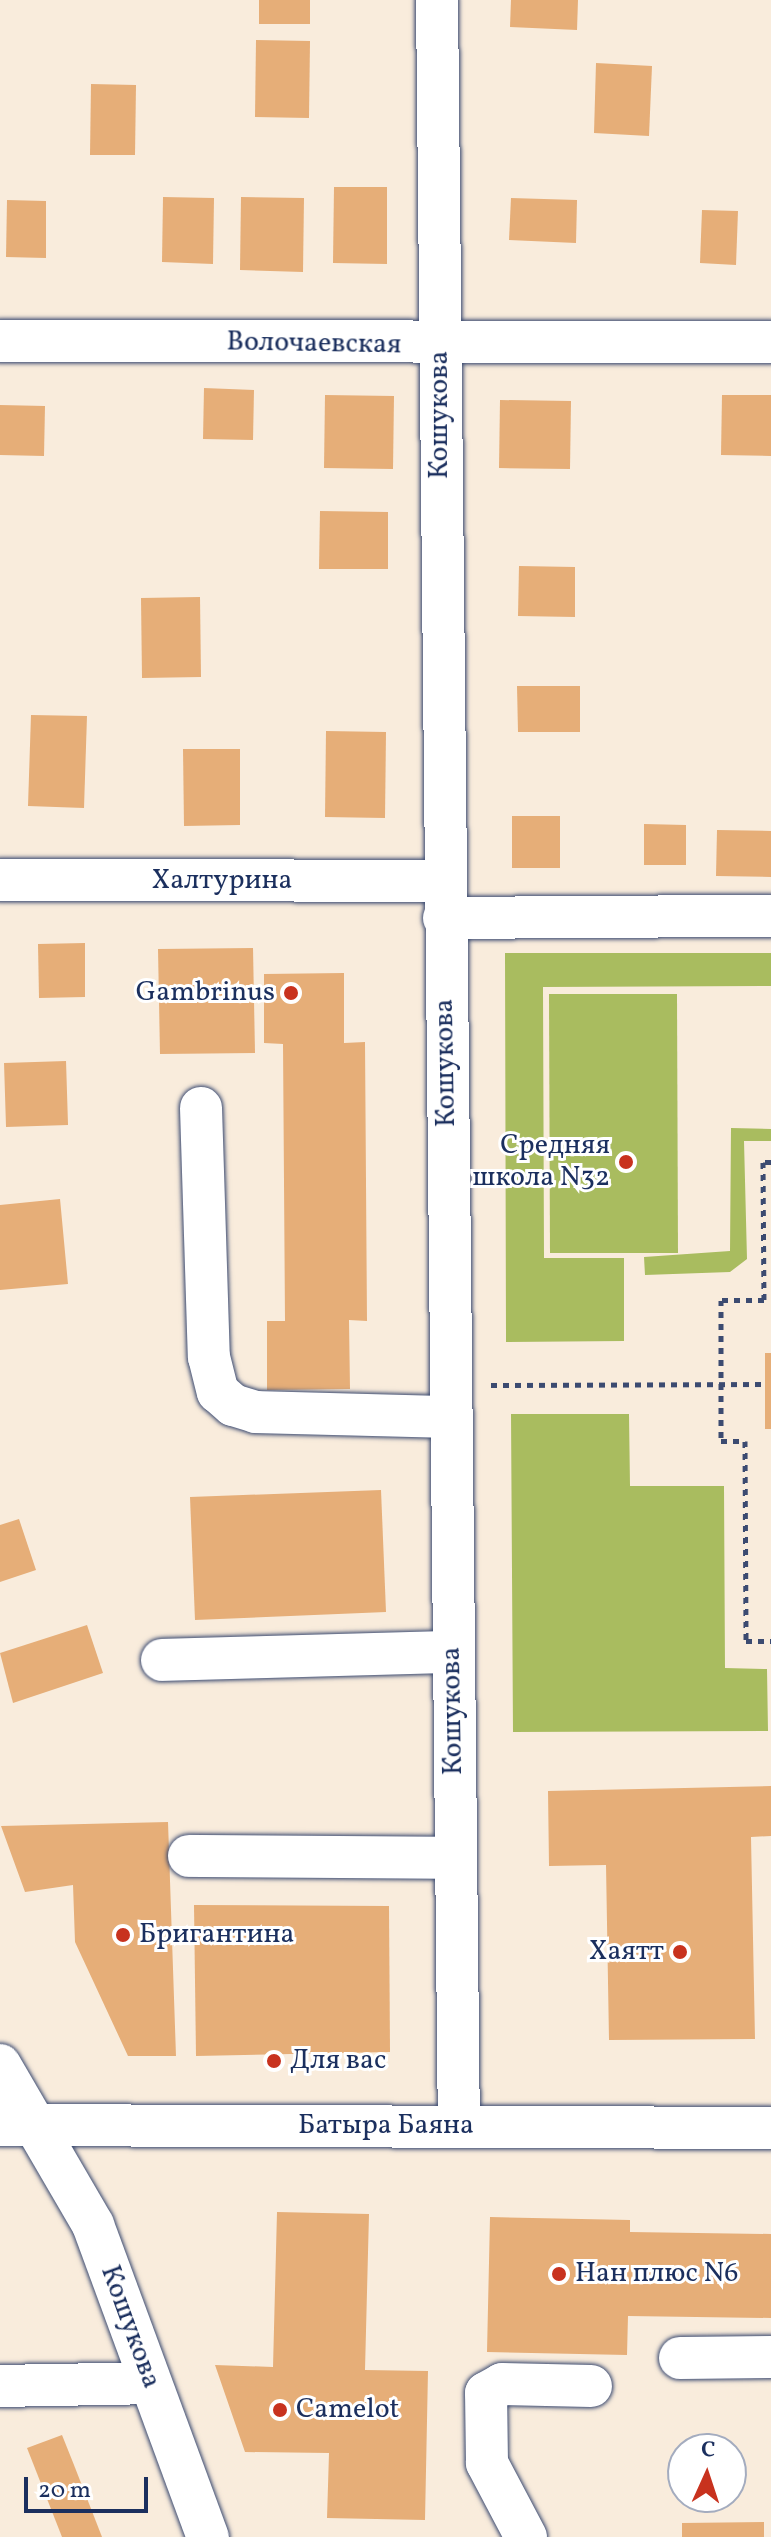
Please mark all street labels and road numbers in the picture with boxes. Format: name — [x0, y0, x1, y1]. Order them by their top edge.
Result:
street label: Волочаевская — [226, 326, 402, 362]
street label: Кошукова — [423, 351, 457, 479]
street label: Халтурина — [151, 864, 293, 898]
street label: Кошукова — [428, 998, 464, 1128]
street label: Кошукова — [435, 1646, 471, 1776]
street label: Батыра Баяна — [298, 2109, 474, 2143]
street label: Кошукова — [92, 2261, 168, 2393]

